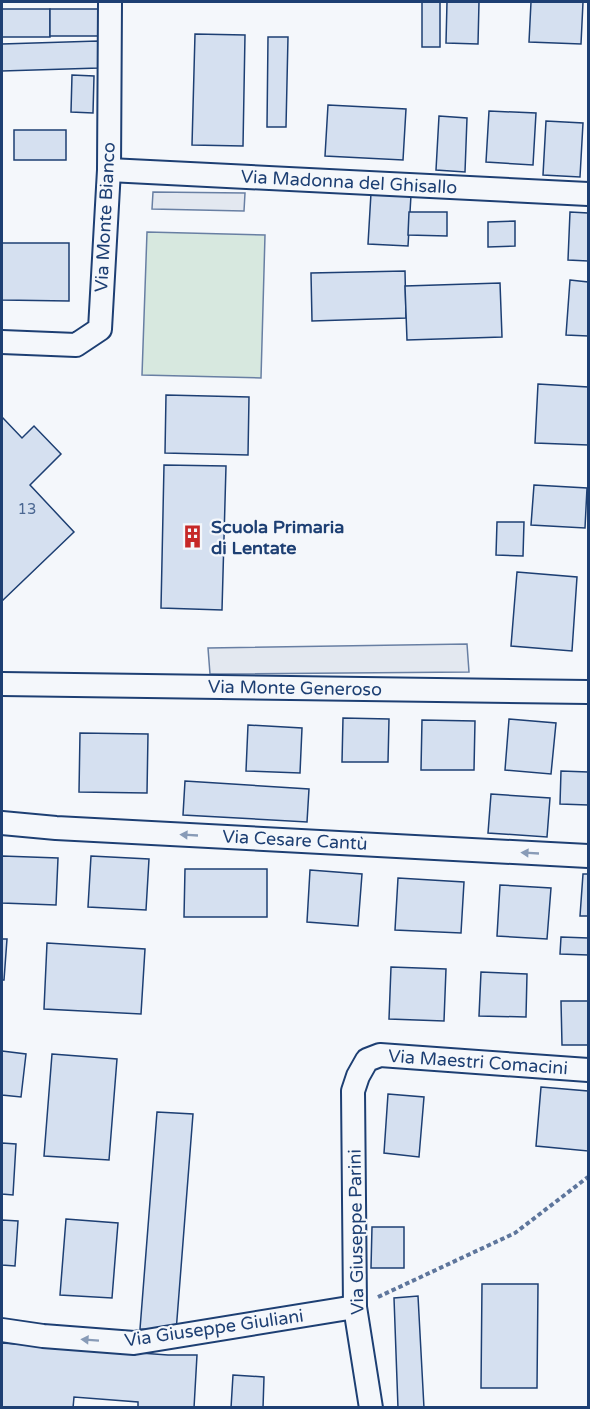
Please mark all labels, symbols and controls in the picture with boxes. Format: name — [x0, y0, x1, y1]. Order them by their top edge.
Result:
street label: Via Monte Bianco — [90, 141, 120, 293]
street label: Via Madonna del Ghisallo — [240, 165, 458, 199]
house number: 13 — [18, 500, 36, 518]
place label: Scuola Primaria di Lentate — [211, 516, 344, 559]
building icon: Scuola Primaria di Lentate — [180, 524, 206, 550]
street label: Via Monte Generoso — [208, 675, 382, 701]
street label: Via Cesare Cantù — [222, 825, 368, 855]
one-way arrow — [179, 830, 198, 839]
one-way arrow — [521, 849, 540, 858]
street label: Via Maestri Comacini — [387, 1045, 569, 1079]
street label: Via Giuseppe Parini — [344, 1149, 368, 1315]
street label: Via Giuseppe Giuliani — [123, 1305, 305, 1351]
one-way arrow — [80, 1335, 99, 1345]

